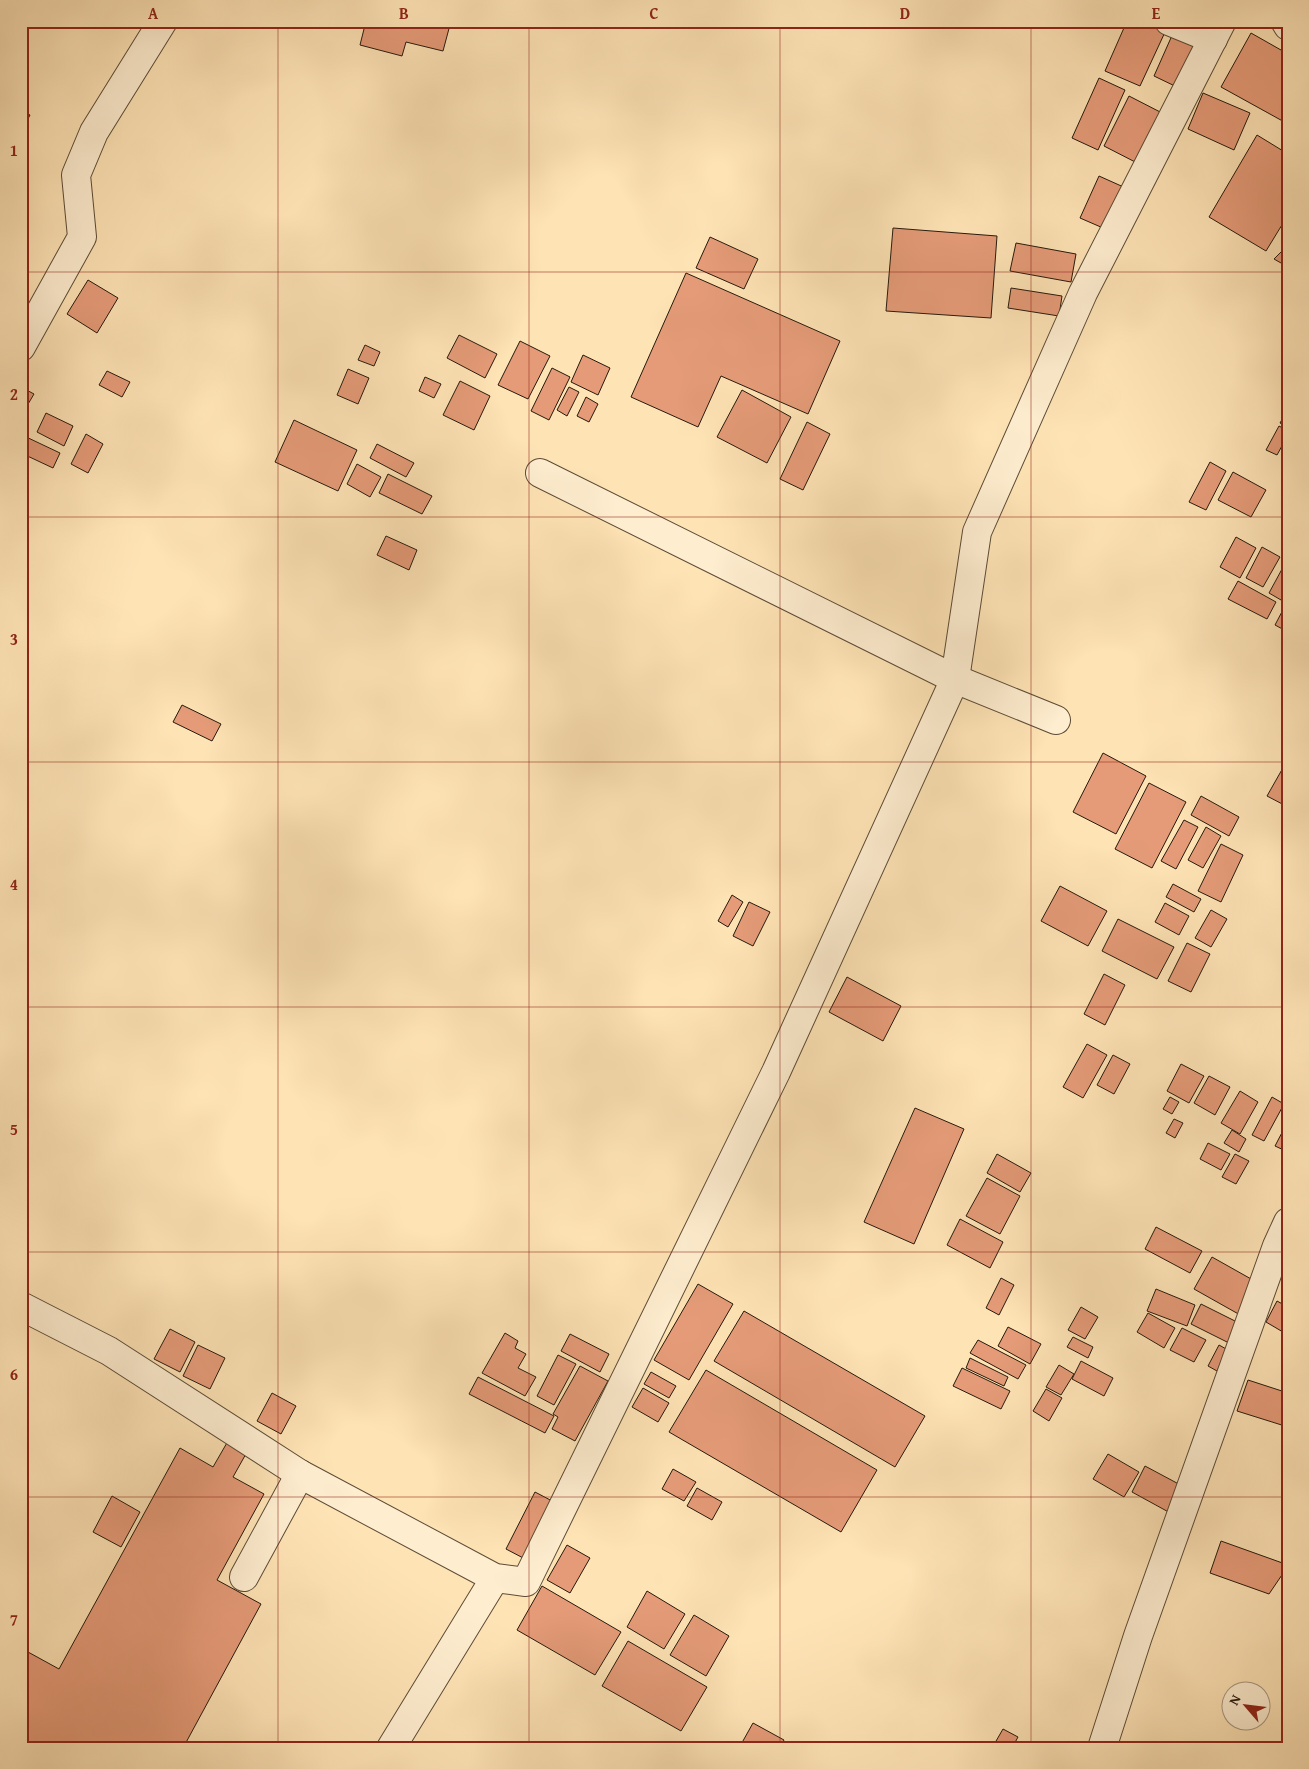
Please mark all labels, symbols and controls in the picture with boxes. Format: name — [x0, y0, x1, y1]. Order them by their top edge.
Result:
text: A — [148, 1, 159, 25]
text: B — [399, 1, 409, 25]
text: C — [649, 1, 659, 25]
text: D — [900, 1, 910, 25]
text: E — [1152, 1, 1161, 25]
text: 1 — [10, 138, 18, 162]
text: 2 — [10, 382, 18, 406]
text: 3 — [10, 627, 18, 651]
text: 4 — [10, 872, 18, 896]
text: 5 — [10, 1117, 18, 1141]
text: 6 — [10, 1362, 18, 1386]
text: 7 — [10, 1607, 18, 1631]
north arrow — [1222, 1682, 1272, 1732]
text: N — [1223, 1691, 1246, 1709]

